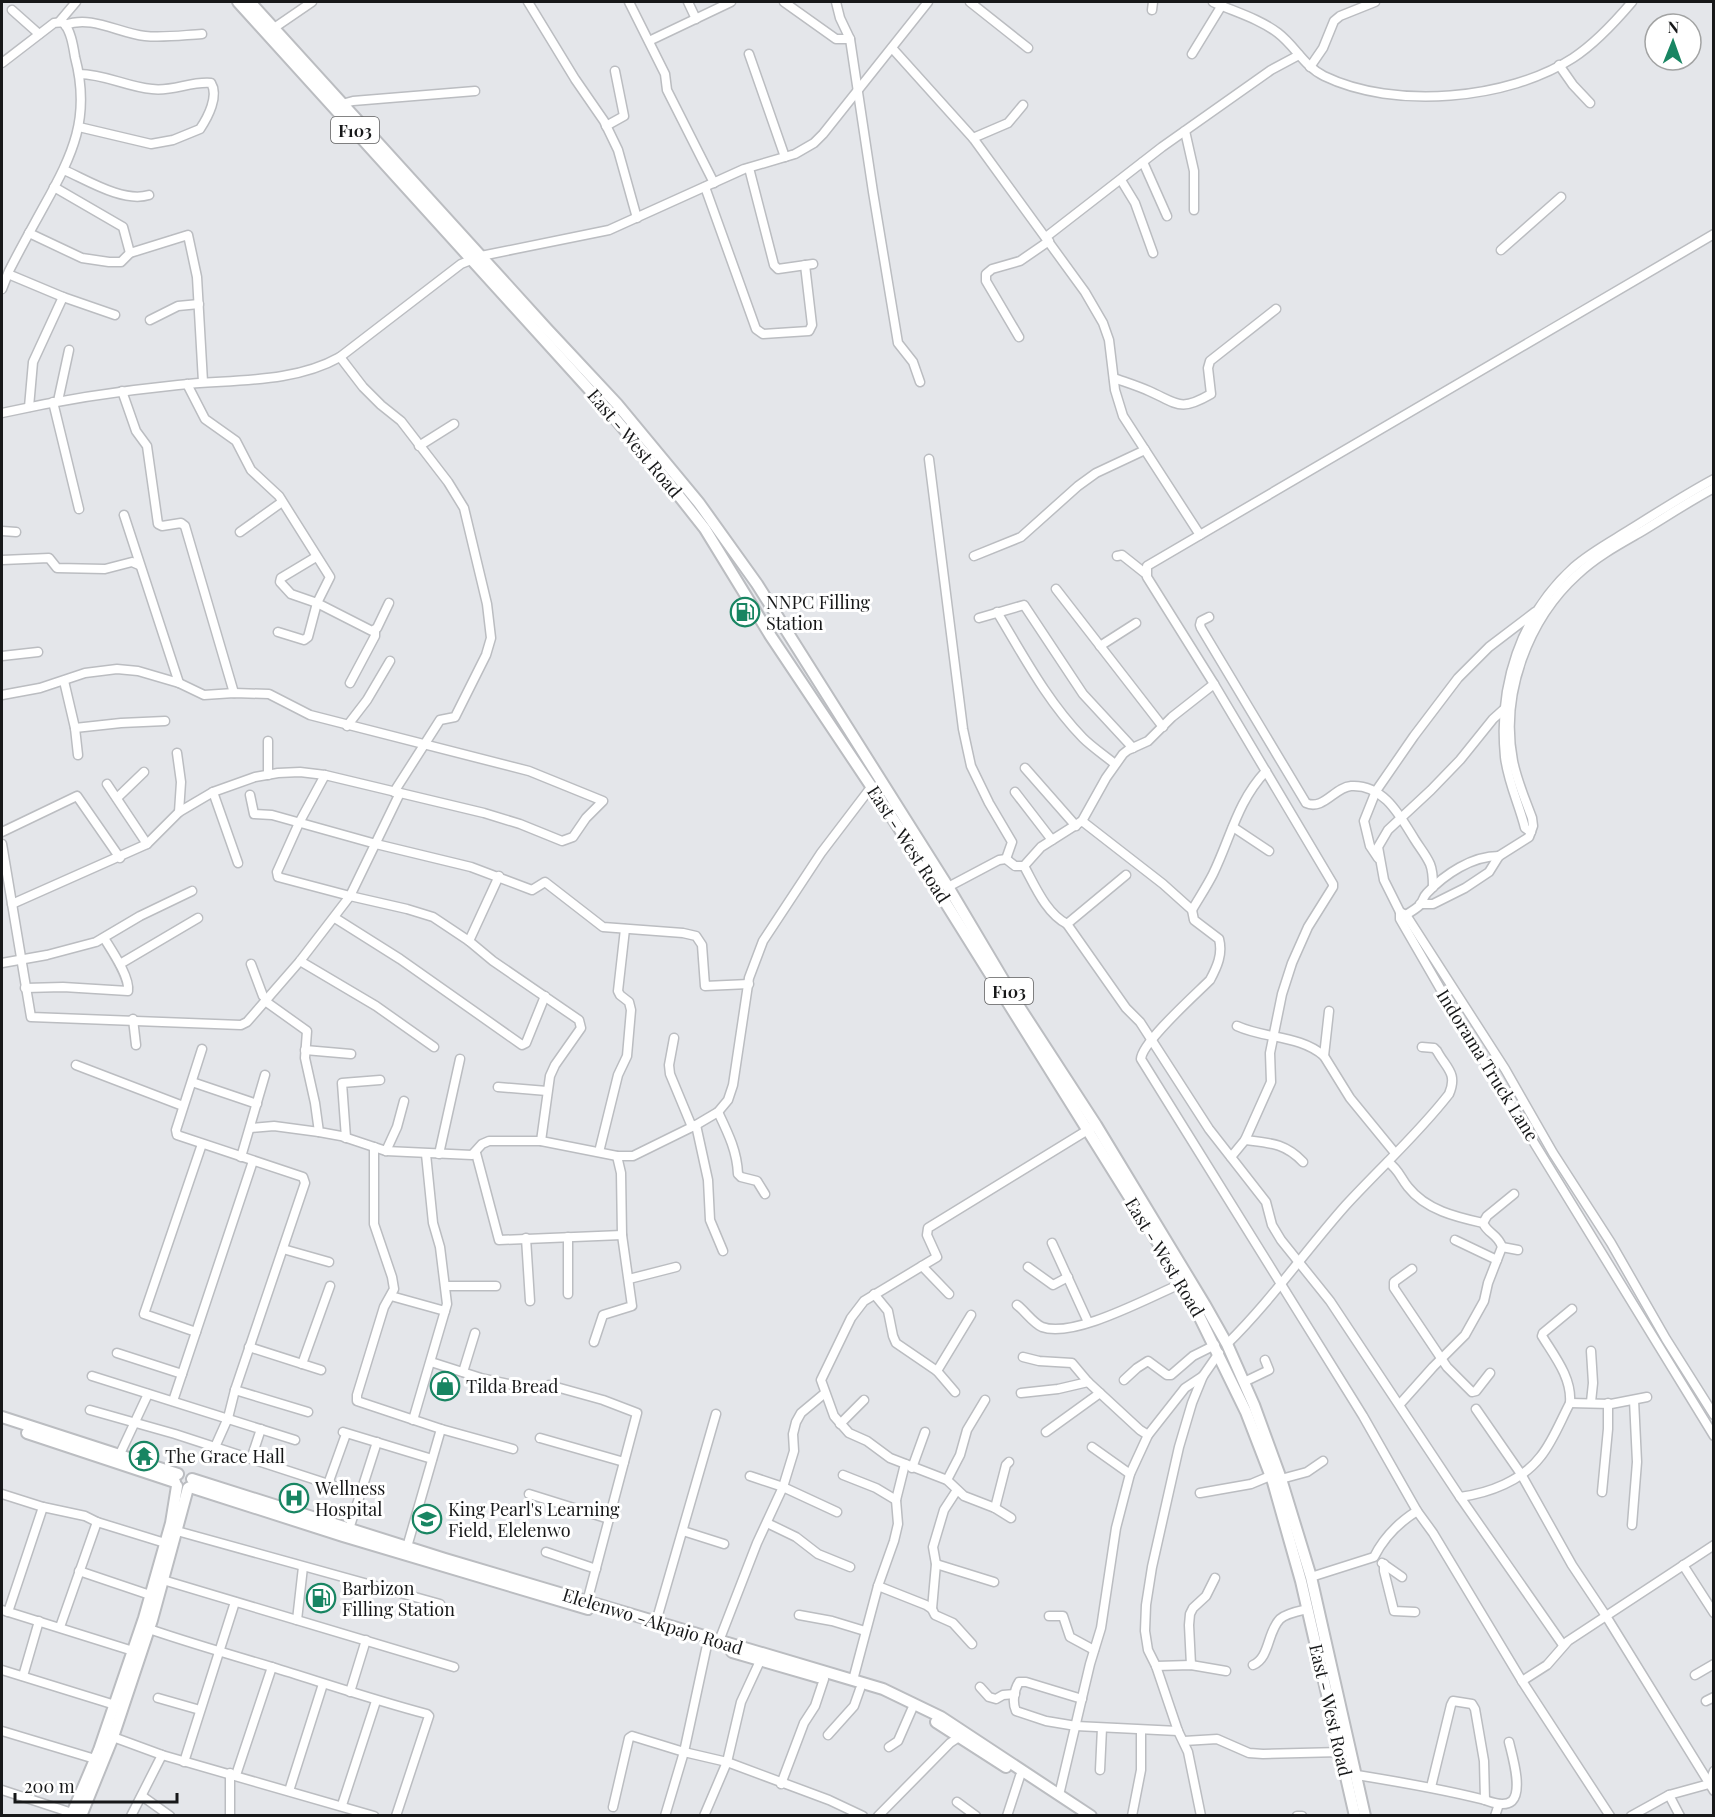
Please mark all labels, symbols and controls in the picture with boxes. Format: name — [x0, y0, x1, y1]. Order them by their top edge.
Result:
north arrow — [1643, 12, 1703, 72]
text: N — [1667, 16, 1680, 37]
road number: F103 — [331, 117, 379, 143]
street label: East - West Road — [582, 384, 688, 503]
place label: NNPC Filling Station — [766, 590, 870, 635]
fuel station icon: NNPC Filling Station — [729, 596, 761, 628]
street label: East - West Road — [862, 781, 956, 908]
road number: F103 — [985, 978, 1033, 1004]
street label: Indorama Truck Lane — [1431, 984, 1545, 1146]
street label: East - West Road — [1120, 1193, 1210, 1322]
shop icon: Tilda Bread — [429, 1370, 461, 1402]
place label: Tilda Bread — [466, 1374, 559, 1398]
temple icon: The Grace Hall — [128, 1440, 160, 1472]
place label: The Grace Hall — [165, 1444, 285, 1468]
place label: Wellness Hospital — [314, 1476, 385, 1521]
hospital icon: Wellness Hospital — [278, 1482, 310, 1514]
place label: King Pearl's Learning Field, Elelenwo — [448, 1497, 620, 1542]
school or university icon: King Pearl's Learning Field, Elelenwo — [411, 1503, 443, 1535]
place label: Barbizon Filling Station — [342, 1576, 455, 1621]
fuel station icon: Barbizon Filling Station — [305, 1582, 337, 1614]
street label: Elelenwo -Akpajo Road — [560, 1582, 747, 1660]
street label: East - West Road — [1304, 1641, 1358, 1779]
scale bar — [15, 1766, 177, 1804]
text: 200 m — [24, 1774, 75, 1798]

